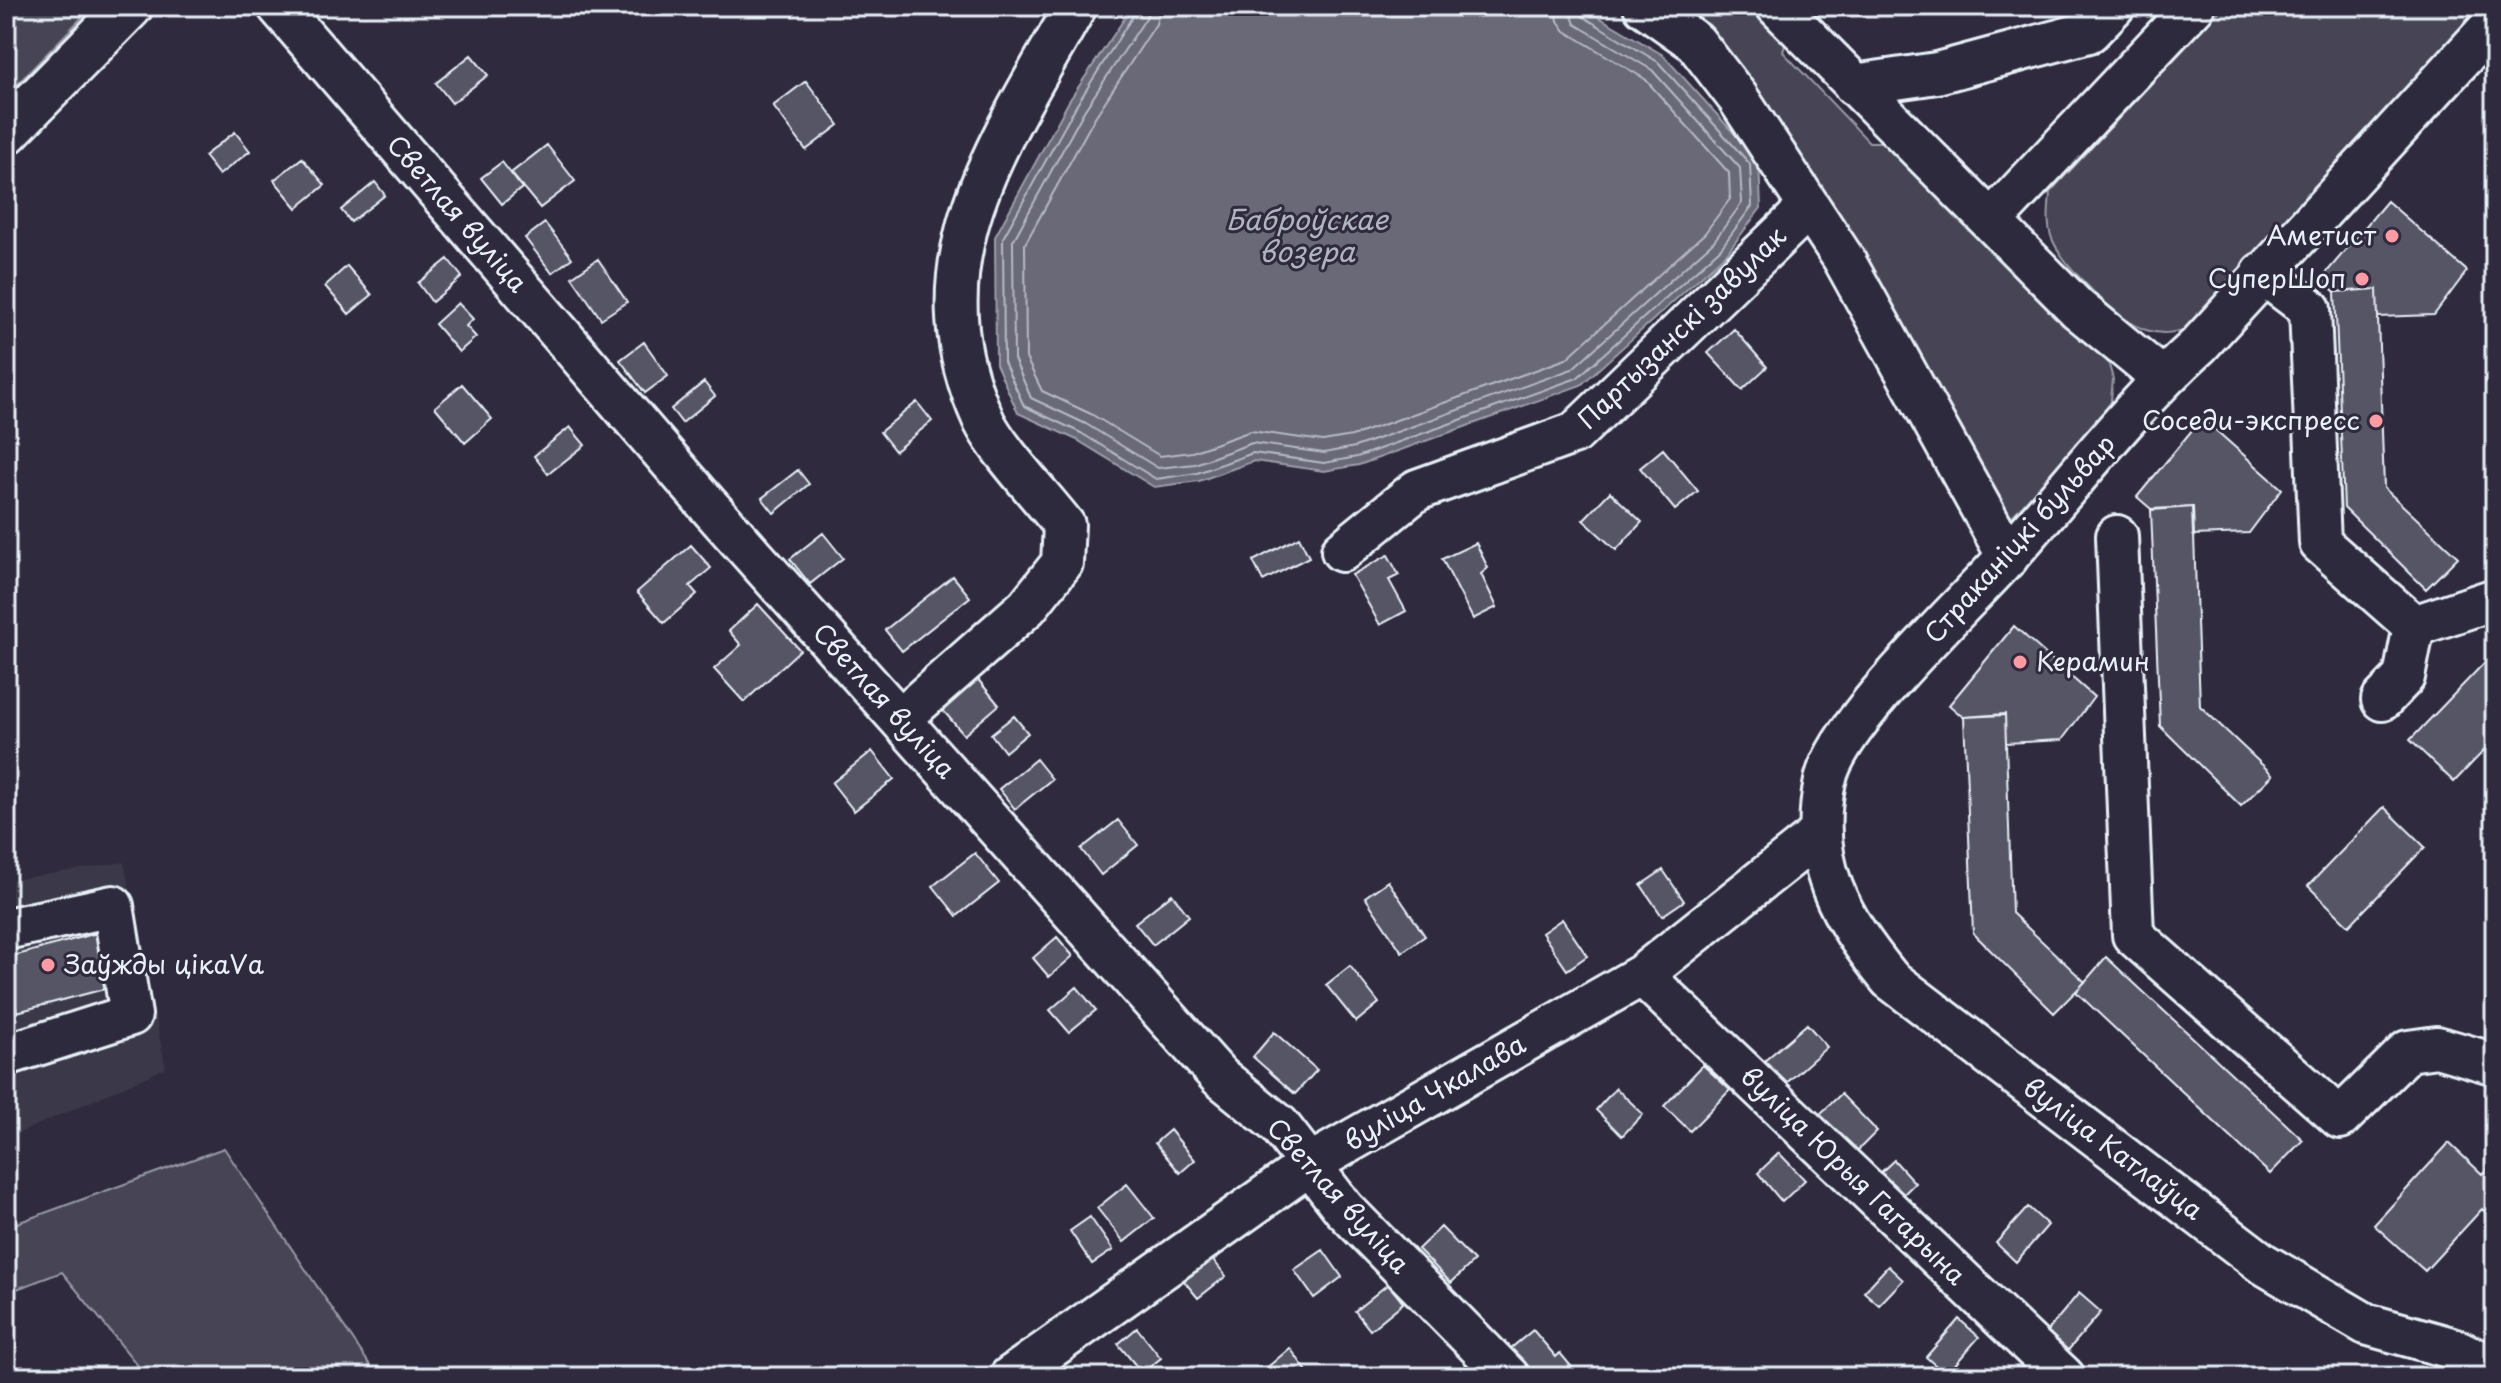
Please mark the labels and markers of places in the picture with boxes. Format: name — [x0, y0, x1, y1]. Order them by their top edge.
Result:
place label: Аметист — [2267, 215, 2377, 254]
marker: Аметист — [2383, 227, 2401, 245]
place label: СуперШоп — [2208, 258, 2346, 297]
marker: СуперШоп — [2353, 270, 2371, 288]
place label: Соседи-экспресс — [2142, 400, 2360, 439]
marker: Соседи-экспресс — [2367, 412, 2385, 430]
place label: Керамин — [2036, 641, 2150, 680]
marker: Керамин — [2011, 653, 2029, 671]
place label: Заўжды цікаVа — [64, 944, 265, 983]
marker: Заўжды цікаVа — [39, 956, 57, 974]

